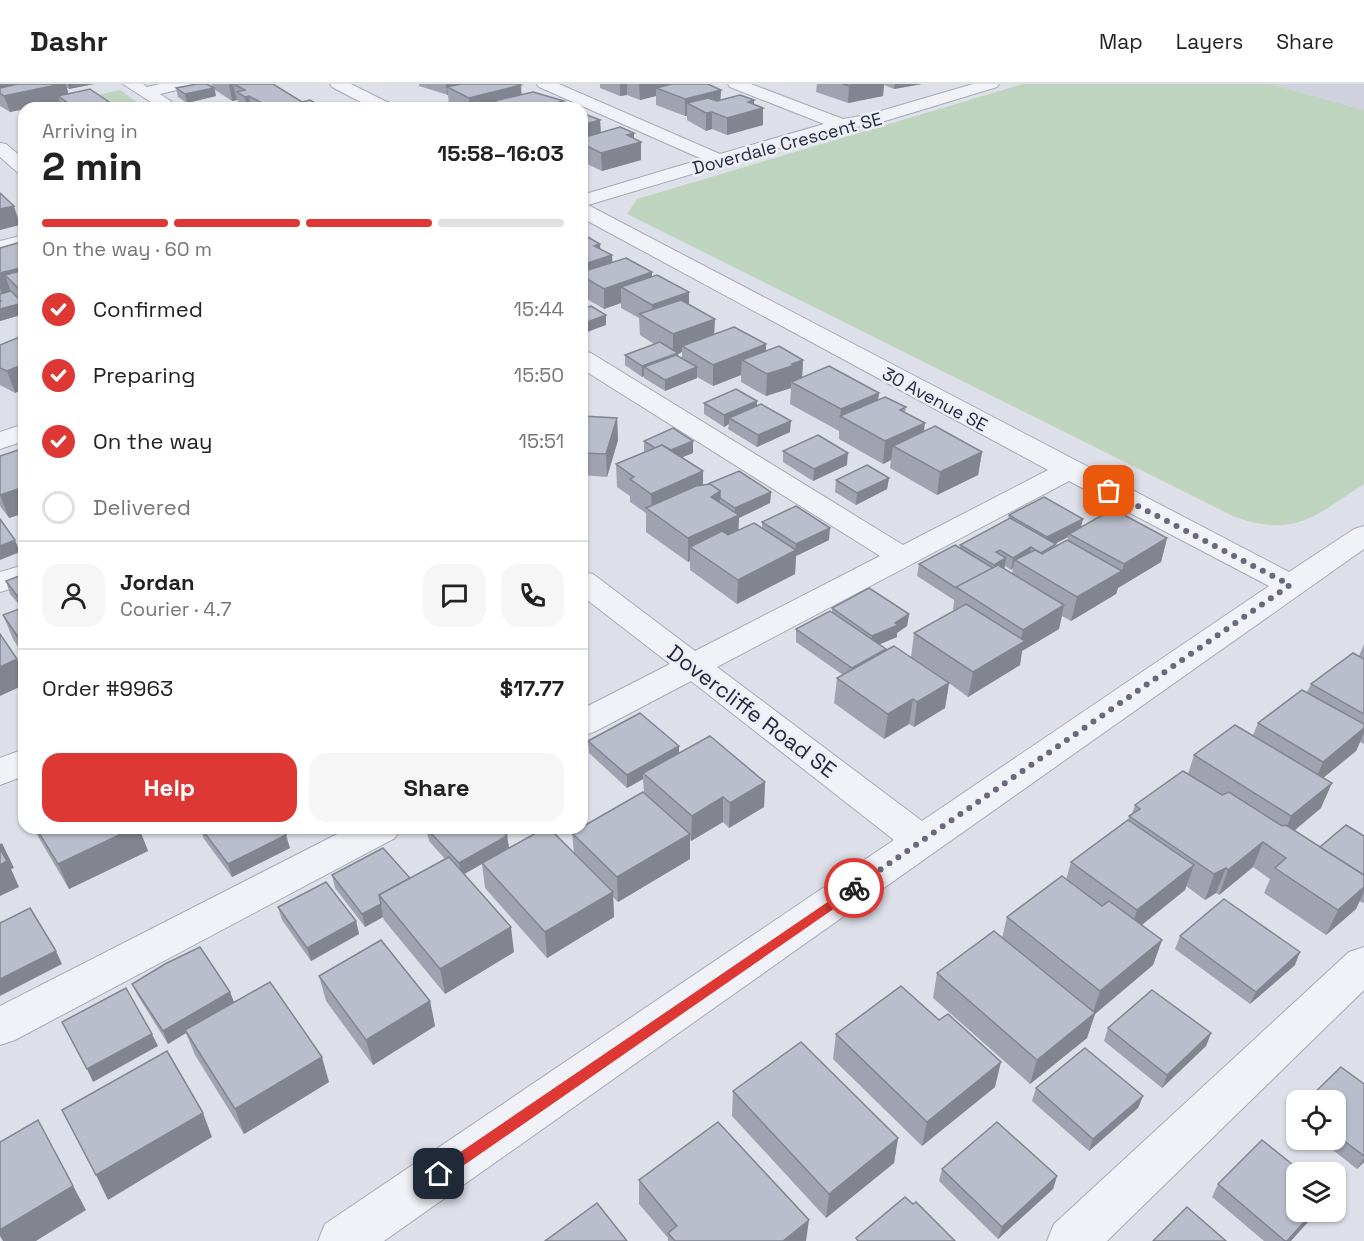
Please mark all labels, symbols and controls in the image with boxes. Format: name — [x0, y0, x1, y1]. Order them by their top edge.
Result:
text: Dashr — [30, 23, 108, 59]
text: Map — [1099, 28, 1143, 55]
text: Layers — [1176, 28, 1243, 55]
text: Share — [1276, 28, 1334, 55]
street label: Doverdale Crescent SE — [690, 107, 884, 179]
text: Arriving in — [42, 118, 138, 144]
text: 15:58–16:03 — [437, 139, 564, 167]
text: 2 min — [42, 142, 143, 191]
text: On the way · 60 m — [42, 236, 212, 262]
icon: check — [42, 293, 75, 326]
text: Confirmed — [93, 295, 203, 323]
text: 15:44 — [514, 296, 564, 322]
icon: check — [42, 359, 75, 392]
text: Preparing — [93, 361, 195, 389]
text: 15:50 — [514, 362, 564, 388]
street label: 30 Avenue SE — [878, 362, 992, 436]
icon: check — [42, 425, 75, 458]
text: On the way — [93, 427, 212, 455]
text: 15:51 — [519, 428, 564, 454]
pin — [1083, 465, 1134, 516]
icon: bag — [1092, 474, 1125, 507]
text: Delivered — [93, 493, 191, 521]
button: person — [42, 564, 105, 627]
button: chat — [423, 564, 486, 627]
button: phone — [501, 564, 564, 627]
text: Jordan — [120, 568, 195, 596]
text: Courier · 4.7 — [120, 596, 231, 622]
street label: Dovercliffe Road SE — [662, 638, 842, 784]
text: Order #9963 — [42, 674, 173, 702]
text: $17.77 — [500, 674, 564, 702]
button: Help — [42, 753, 297, 822]
button: Share — [309, 753, 564, 822]
courier — [824, 858, 884, 918]
icon: bike — [838, 872, 871, 905]
map controls — [1286, 1090, 1346, 1222]
button: locate — [1286, 1090, 1346, 1150]
pin — [413, 1148, 464, 1199]
icon: home — [422, 1157, 455, 1190]
button: layers — [1286, 1162, 1346, 1222]

